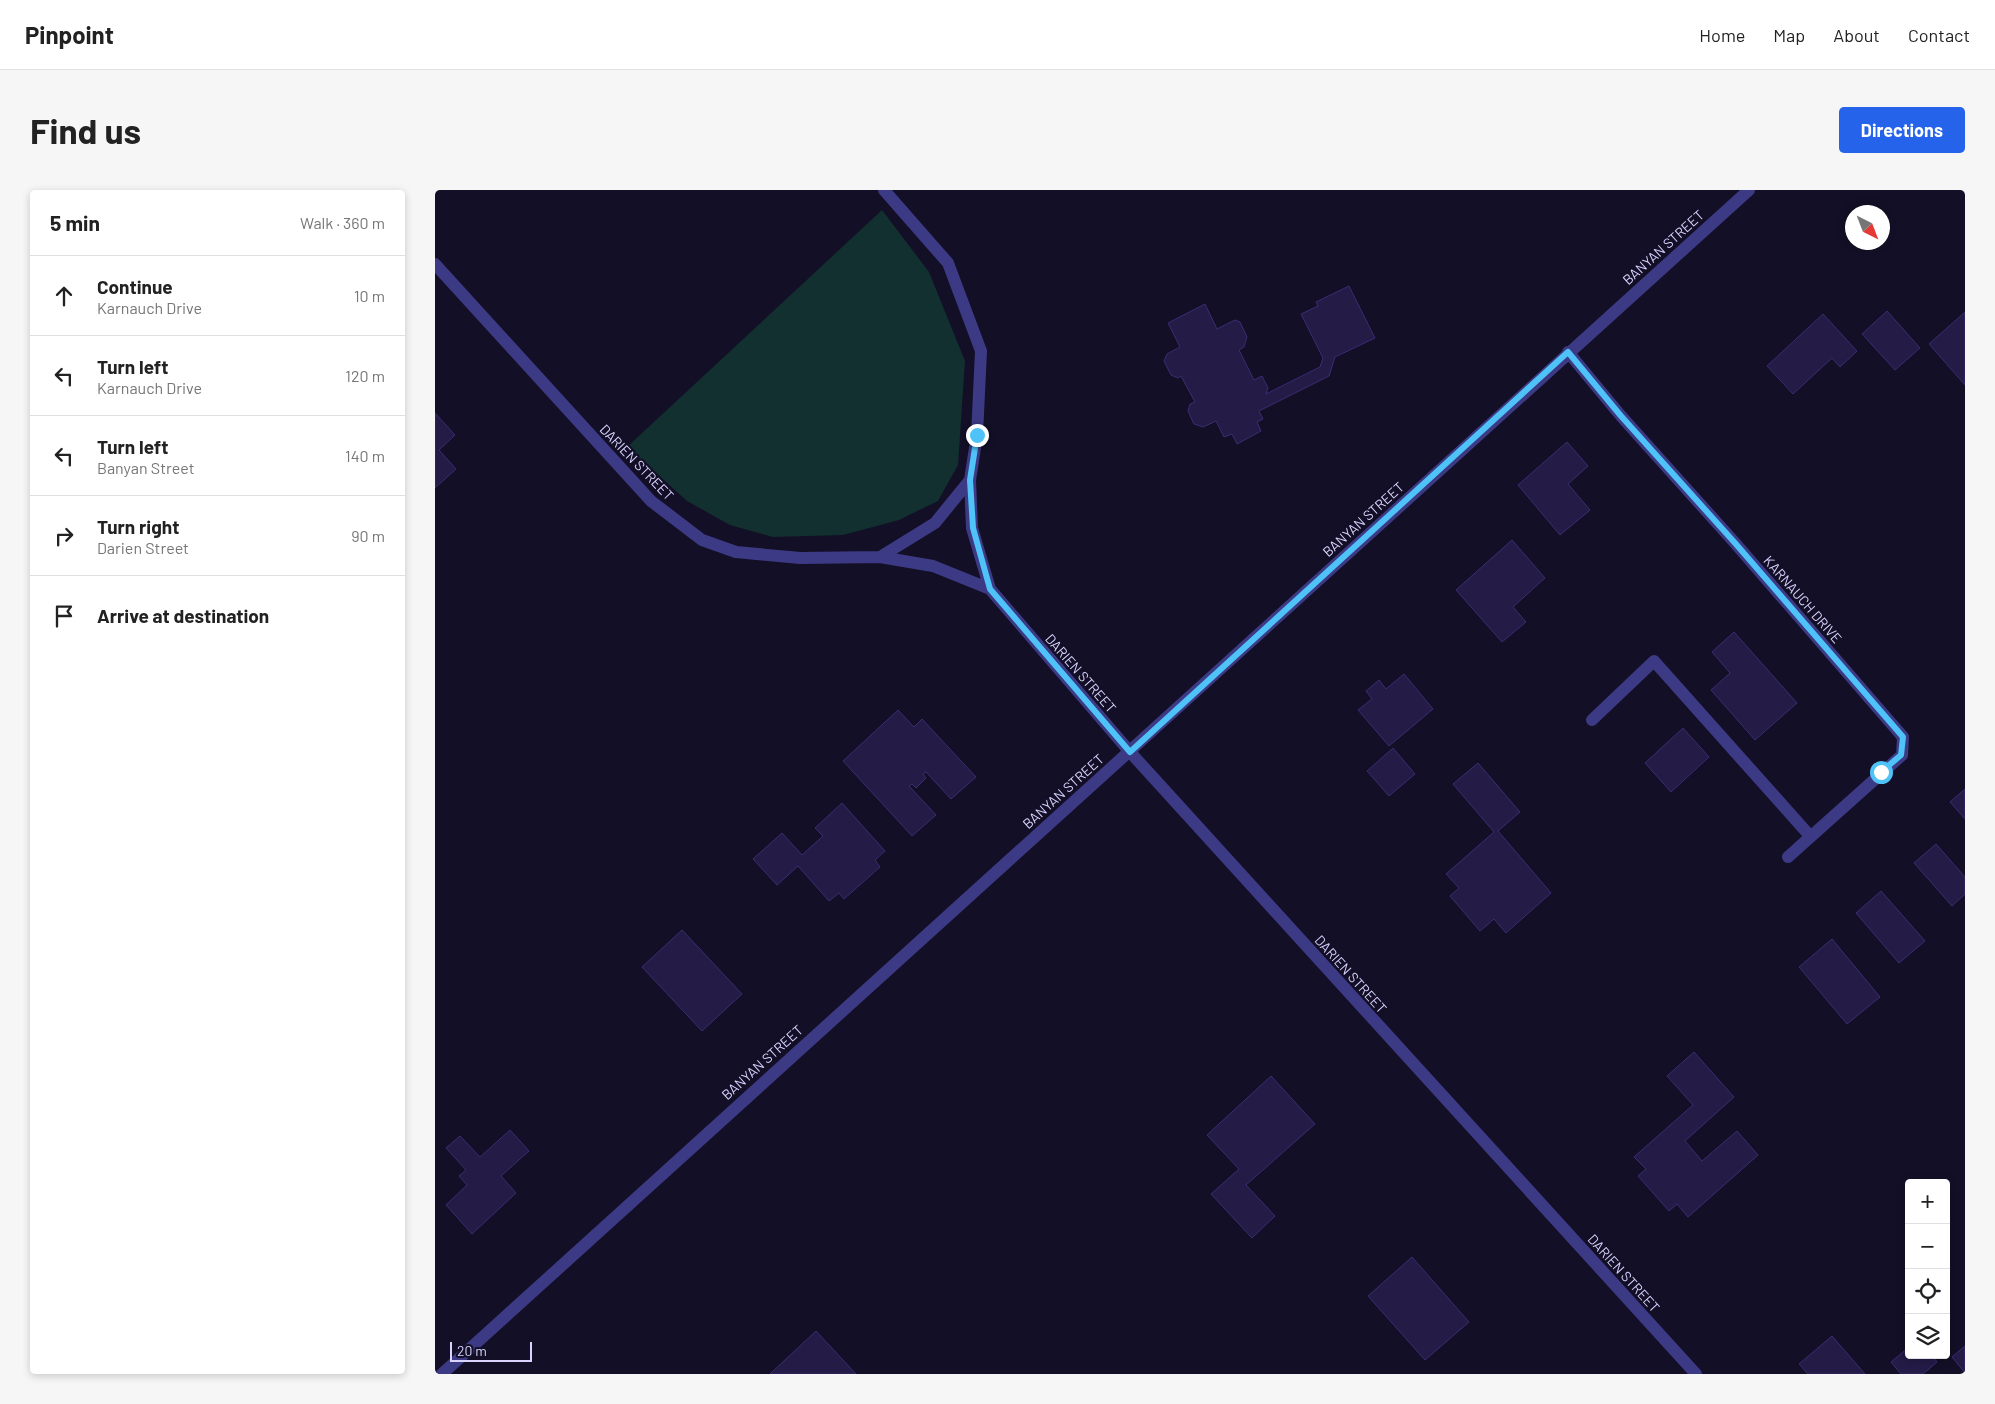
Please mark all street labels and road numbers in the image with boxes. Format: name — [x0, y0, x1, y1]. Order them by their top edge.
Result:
street label: BANYAN STREET — [1619, 206, 1707, 288]
street label: DARIEN STREET — [596, 420, 678, 504]
street label: BANYAN STREET — [1319, 478, 1407, 560]
street label: KARNAUCH DRIVE — [1760, 552, 1846, 646]
street label: DARIEN STREET — [1042, 630, 1120, 716]
street label: BANYAN STREET — [1019, 750, 1107, 832]
street label: DARIEN STREET — [1312, 931, 1390, 1017]
street label: BANYAN STREET — [718, 1021, 806, 1103]
street label: DARIEN STREET — [1585, 1230, 1663, 1316]

